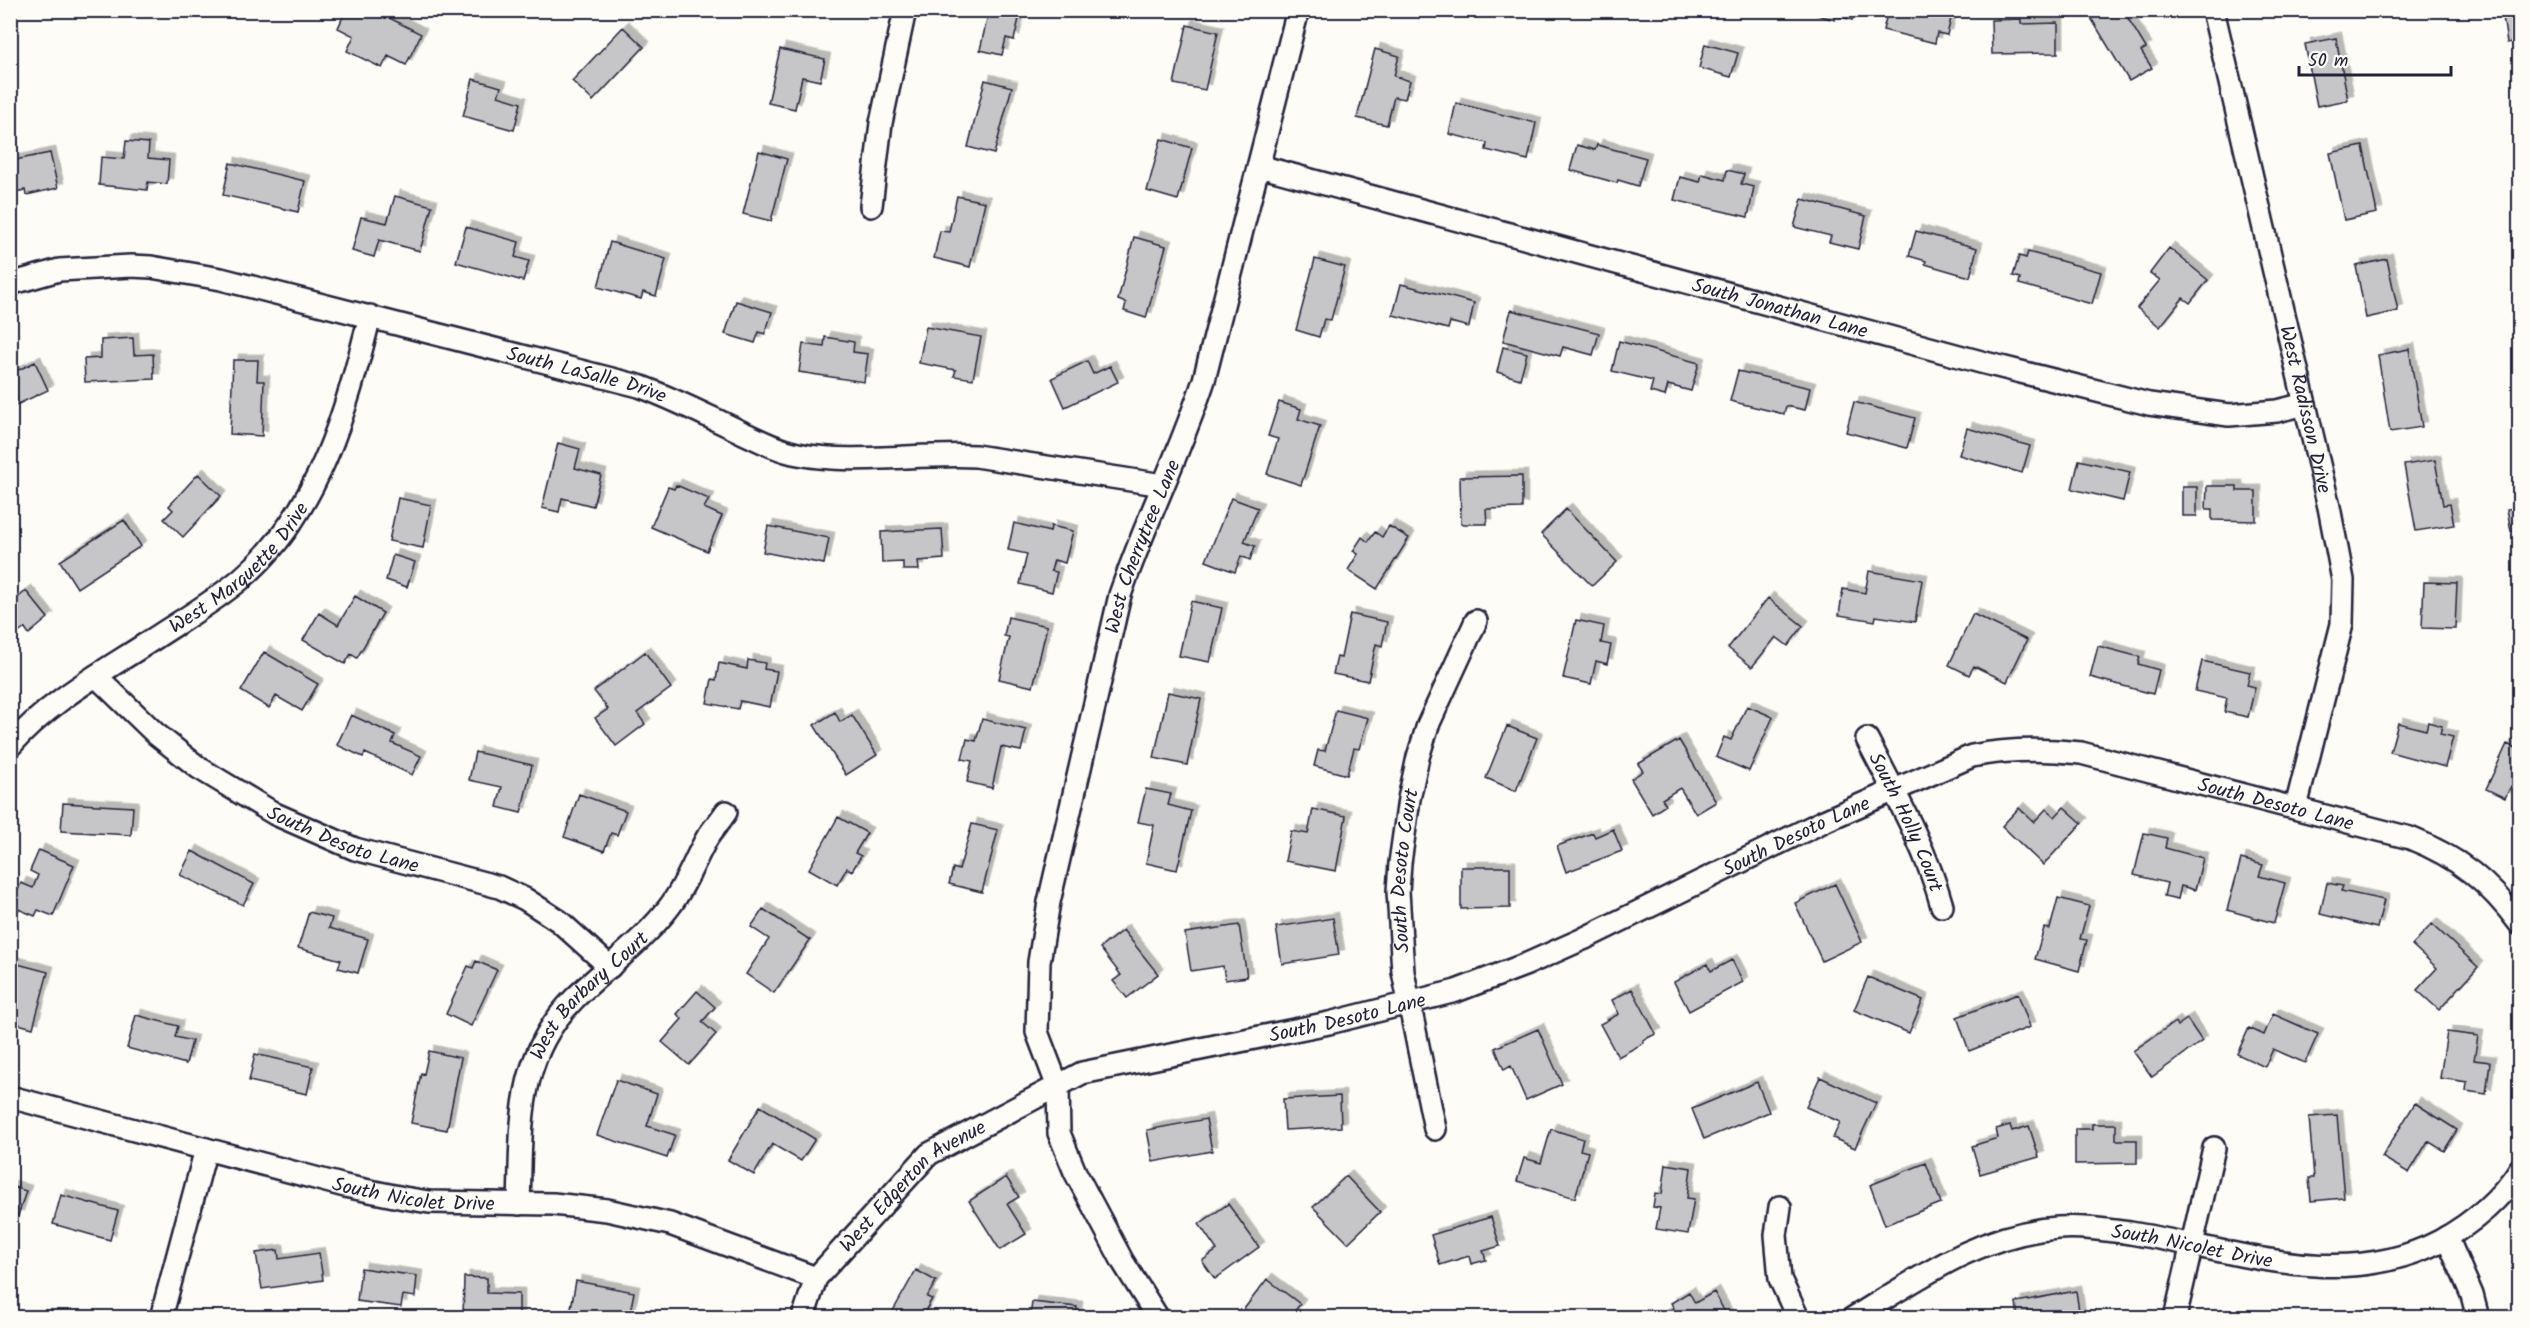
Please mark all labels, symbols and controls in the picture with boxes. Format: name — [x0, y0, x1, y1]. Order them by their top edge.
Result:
scale bar — [2299, 39, 2450, 77]
text: 50 m — [2308, 47, 2348, 76]
street label: South Jonathan Lane — [1688, 270, 1871, 349]
street label: West Radisson Drive — [2269, 323, 2339, 497]
street label: South LaSalle Drive — [503, 339, 671, 413]
street label: West Cherrytree Lane — [1098, 455, 1190, 637]
street label: West Marquette Drive — [163, 497, 318, 643]
street label: South Holly Court — [1859, 747, 1951, 896]
street label: South Desoto Lane — [2194, 770, 2357, 841]
street label: South Desoto Court — [1384, 786, 1429, 954]
street label: South Desoto Lane — [1718, 789, 1876, 886]
street label: South Desoto Lane — [260, 798, 422, 883]
street label: West Barbary Court — [523, 924, 658, 1065]
street label: South Desoto Lane — [1266, 985, 1430, 1053]
street label: West Edgerton Avenue — [832, 1112, 992, 1261]
street label: South Nicolet Drive — [328, 1169, 495, 1221]
street label: South Nicolet Drive — [2109, 1217, 2275, 1278]

